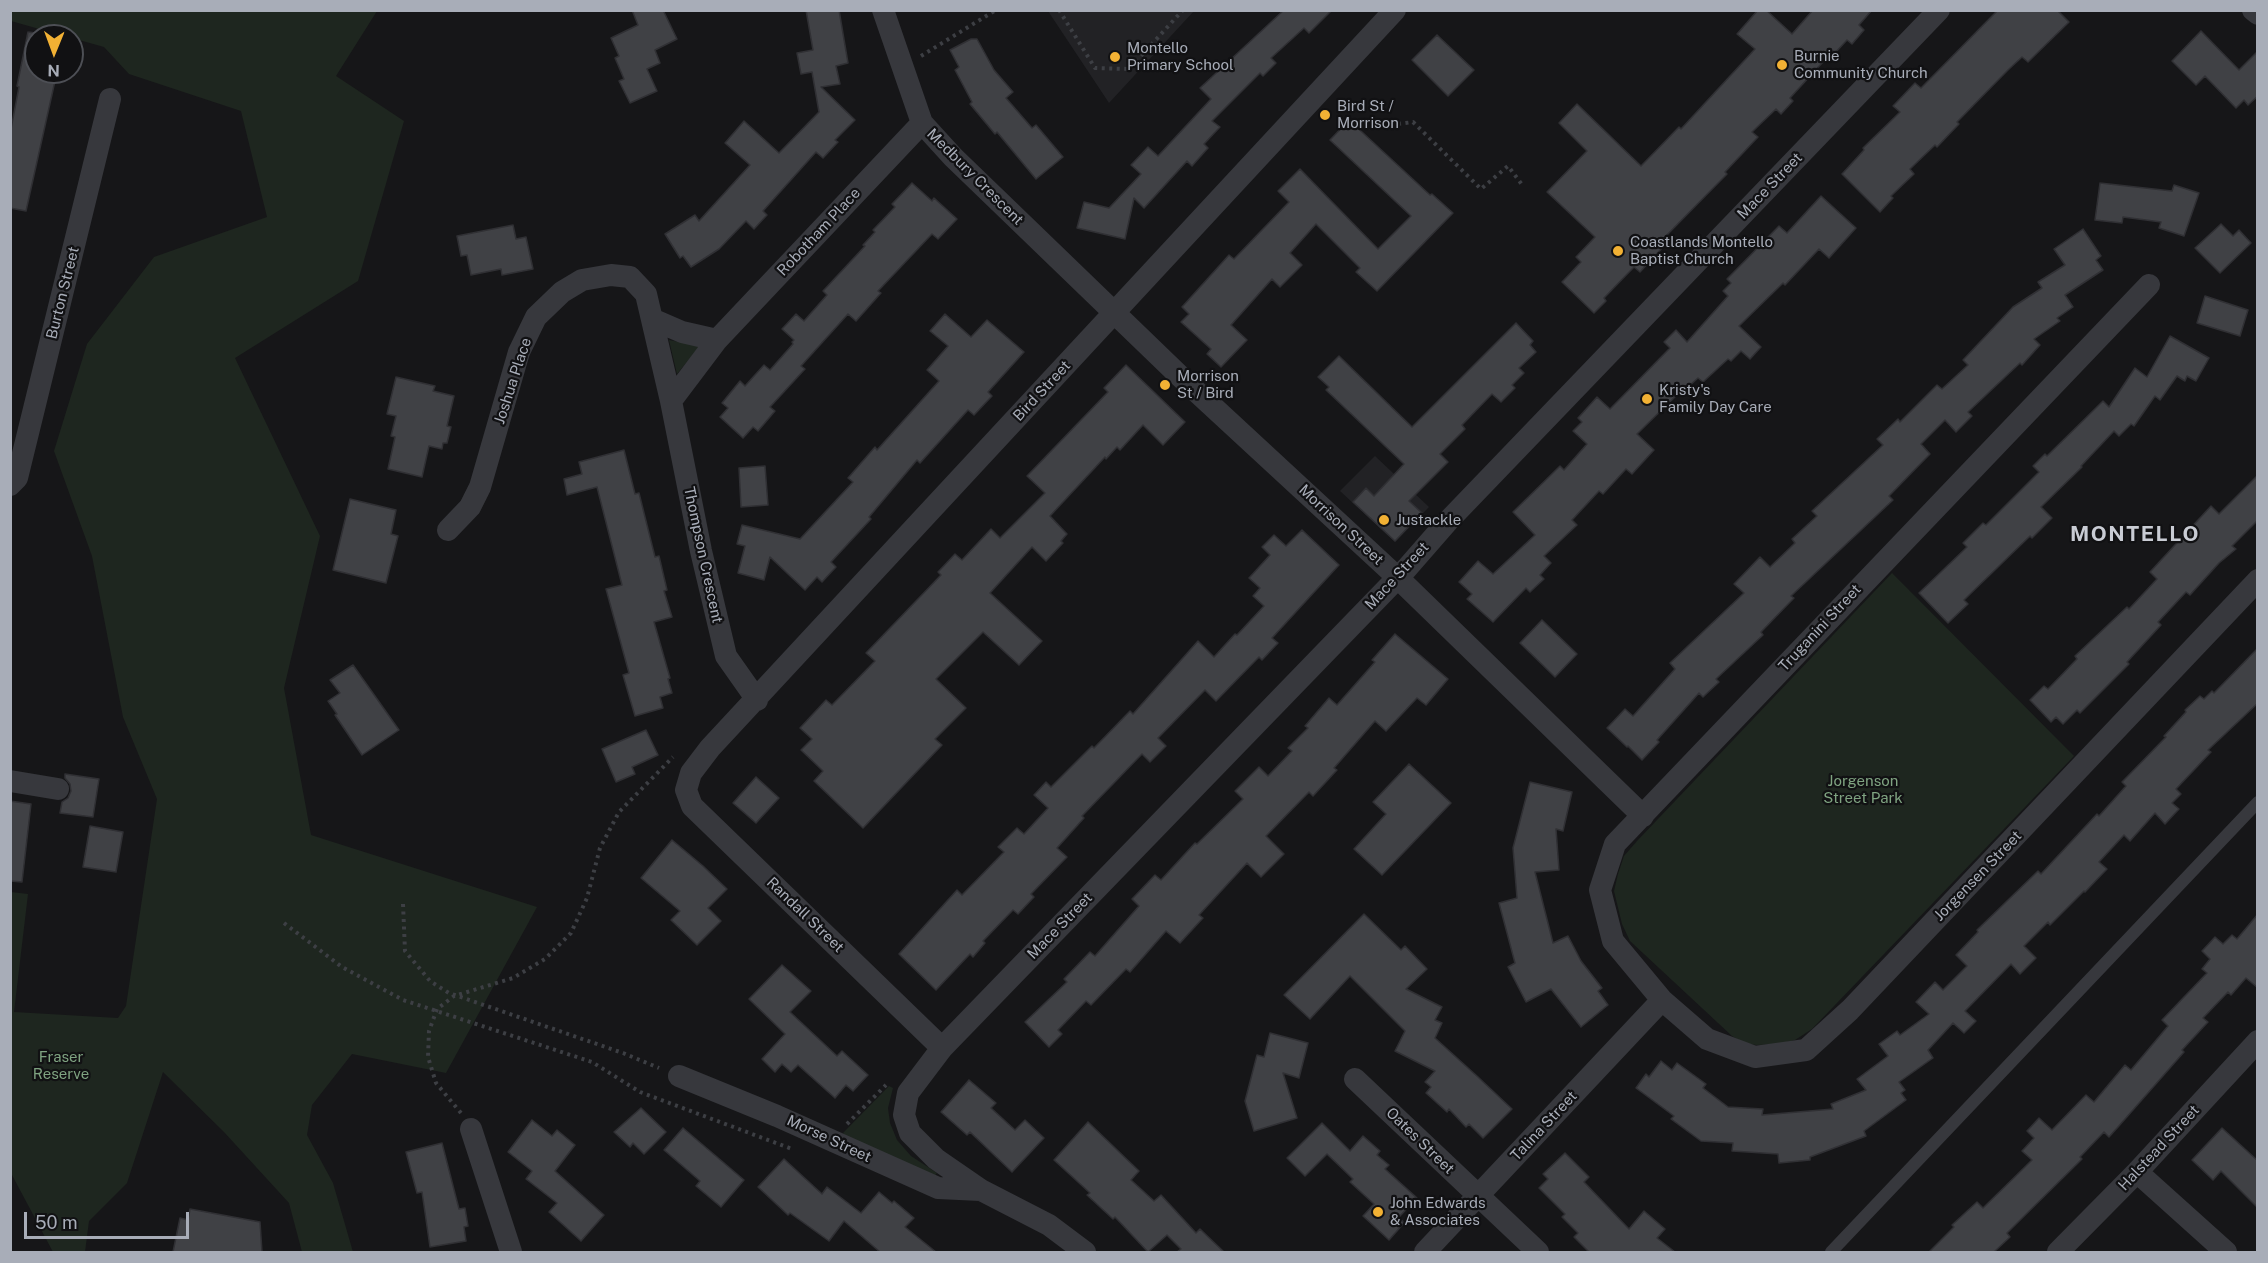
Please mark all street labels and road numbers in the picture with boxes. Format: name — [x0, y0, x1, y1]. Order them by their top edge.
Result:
street label: Medbury Crescent — [923, 125, 1027, 229]
street label: Mace Street — [1734, 149, 1806, 223]
street label: Robotham Place — [774, 184, 864, 280]
street label: Burton Street — [43, 245, 83, 341]
street label: Joshua Place — [491, 335, 535, 427]
street label: Bird Street — [1009, 357, 1075, 425]
street label: Morrison Street — [1295, 481, 1387, 569]
street label: Thompson Crescent — [680, 485, 726, 625]
street label: Mace Street — [1361, 539, 1433, 613]
street label: Truganini Street — [1775, 581, 1865, 675]
street label: Jorgensen Street — [1930, 827, 2026, 925]
street label: Randall Street — [763, 874, 847, 956]
street label: Mace Street — [1024, 889, 1096, 963]
street label: Talina Street — [1507, 1087, 1581, 1165]
street label: Halstead Street — [2115, 1102, 2203, 1194]
street label: Oates Street — [1382, 1104, 1458, 1178]
street label: Morse Street — [784, 1112, 874, 1166]

